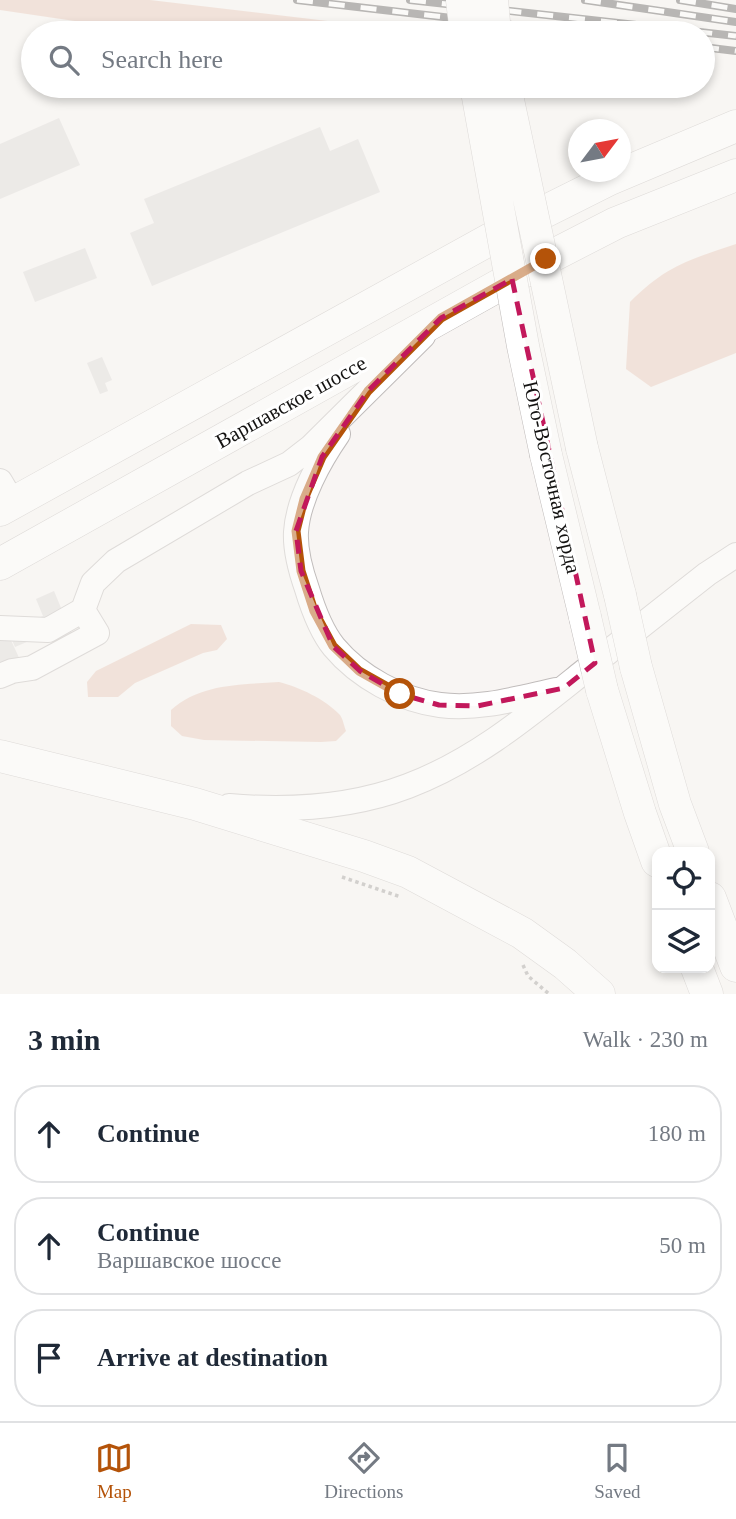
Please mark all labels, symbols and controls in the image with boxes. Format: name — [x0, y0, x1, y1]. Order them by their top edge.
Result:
search box — [21, 21, 715, 98]
icon: search — [45, 41, 83, 79]
text: Search here — [101, 45, 223, 74]
north arrow — [568, 119, 631, 182]
route end — [530, 243, 561, 274]
street label: Варшавское шоссе — [212, 351, 370, 453]
street label: Юго-Восточная хорда — [518, 378, 586, 576]
route start — [384, 678, 415, 709]
map controls — [652, 847, 715, 973]
button: locate — [652, 847, 715, 910]
button: layers — [652, 910, 715, 973]
text: 3 min — [28, 1023, 101, 1056]
text: Walk · 230 m — [583, 1027, 708, 1052]
icon: ahead — [30, 1115, 68, 1153]
text: Continue — [97, 1119, 200, 1148]
text: 180 m — [648, 1121, 706, 1146]
text: Continue — [97, 1218, 200, 1247]
icon: ahead — [30, 1227, 68, 1265]
text: 50 m — [659, 1233, 706, 1258]
text: Варшавское шоссе — [97, 1248, 281, 1273]
icon: arrive — [30, 1339, 68, 1377]
text: Arrive at destination — [97, 1343, 328, 1372]
tab: Map — [95, 1439, 133, 1503]
tab: Directions — [324, 1439, 403, 1503]
tab: Saved — [594, 1439, 641, 1503]

